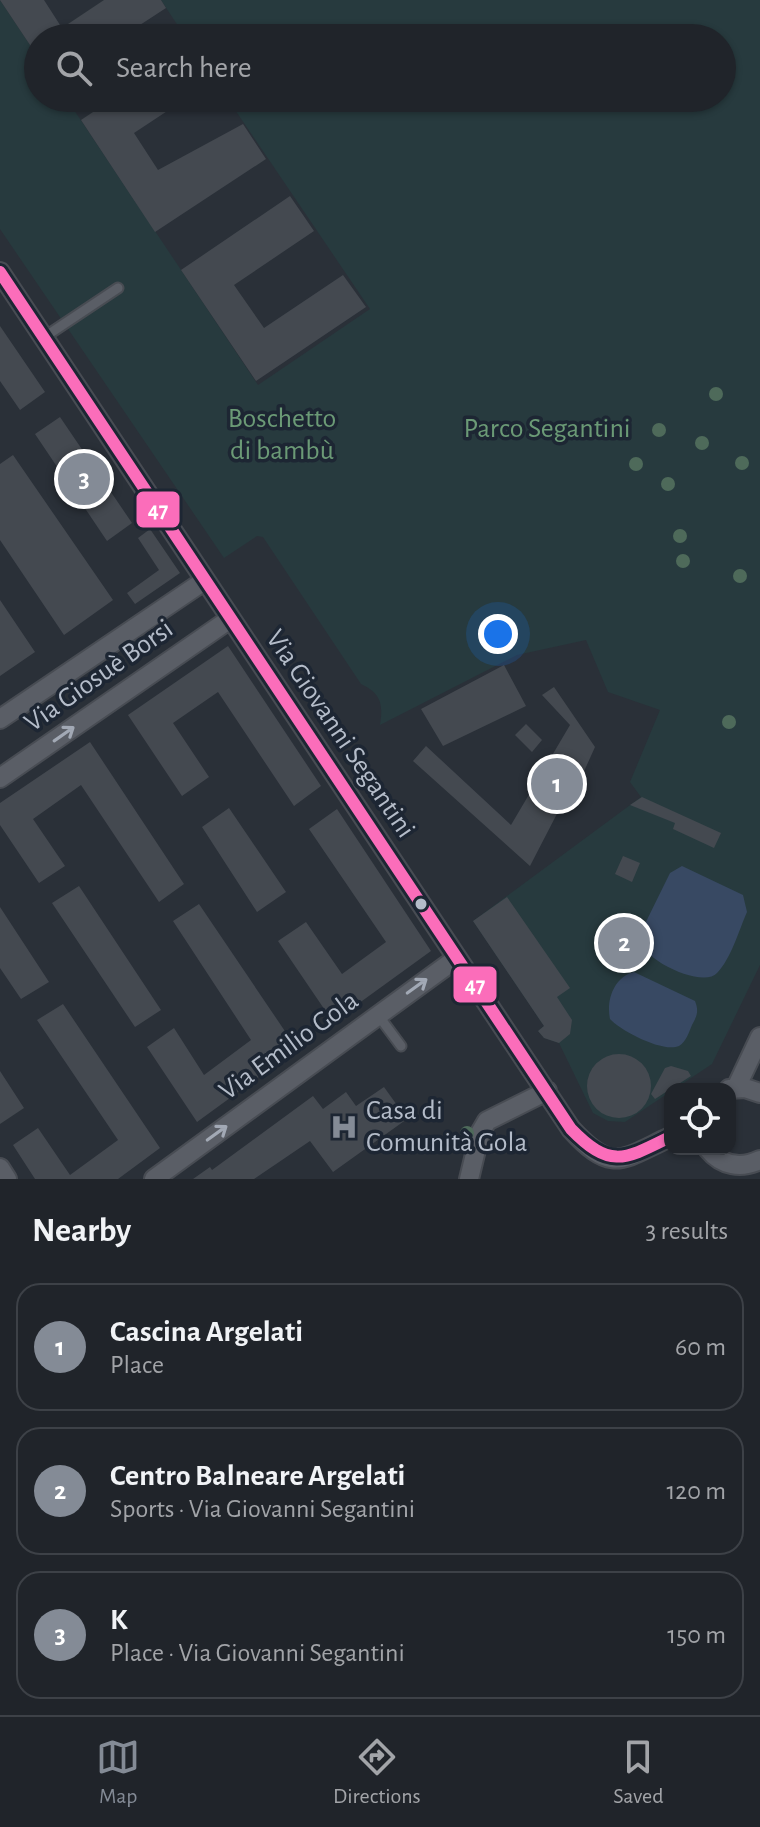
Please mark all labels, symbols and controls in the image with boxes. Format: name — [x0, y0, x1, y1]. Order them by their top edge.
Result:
search box — [24, 24, 736, 112]
icon: search — [52, 46, 96, 90]
text: Search here — [116, 53, 252, 83]
park label: Boschetto di bambù — [228, 405, 336, 465]
park label: Parco Segantini — [463, 415, 631, 443]
pin: 3 — [58, 449, 110, 509]
line badge: 47 — [135, 490, 181, 529]
text: 47 — [148, 499, 168, 521]
your location — [478, 614, 518, 654]
street label: Via Giosuè Borsi — [20, 615, 178, 737]
street label: Via Giovanni Segantini — [260, 625, 420, 843]
one-way arrow — [53, 726, 75, 742]
pin: 1 — [531, 754, 583, 814]
unlabelled marker — [413, 896, 429, 912]
pin: 2 — [598, 913, 650, 973]
line badge: 47 — [452, 965, 498, 1004]
text: 47 — [465, 974, 485, 996]
one-way arrow — [406, 978, 427, 995]
street label: Via Emilio Gola — [214, 986, 364, 1106]
map controls — [664, 1083, 736, 1155]
button: locate — [664, 1083, 736, 1155]
place label: Casa di Comunità Gola — [366, 1097, 527, 1157]
hospital icon: Casa di Comunità Gola — [329, 1112, 359, 1142]
one-way arrow — [206, 1124, 228, 1141]
text: Nearby — [32, 1214, 131, 1248]
text: 3 results — [645, 1218, 728, 1244]
text: Cascina Argelati — [110, 1317, 303, 1347]
text: 1 — [55, 1334, 65, 1360]
text: 60 m — [675, 1334, 726, 1360]
text: Place — [110, 1352, 164, 1378]
text: Centro Balneare Argelati — [110, 1461, 405, 1491]
text: 2 — [54, 1478, 66, 1504]
text: 120 m — [666, 1478, 726, 1504]
text: Sports · Via Giovanni Segantini — [110, 1496, 415, 1522]
text: K — [110, 1605, 128, 1635]
text: 3 — [54, 1622, 66, 1648]
text: 150 m — [667, 1622, 726, 1648]
text: Place · Via Giovanni Segantini — [110, 1640, 405, 1666]
tab: Map — [96, 1735, 140, 1809]
tab: Directions — [333, 1735, 421, 1809]
tab: Saved — [613, 1735, 664, 1809]

